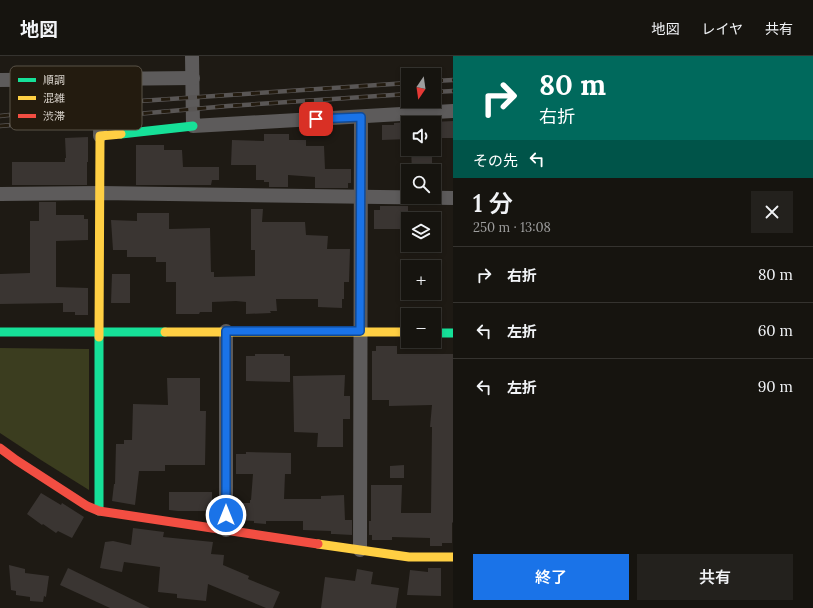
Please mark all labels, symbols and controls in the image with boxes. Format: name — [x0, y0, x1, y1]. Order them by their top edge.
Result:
text: 地図 — [20, 17, 58, 41]
text: 地図 — [651, 20, 679, 38]
text: レイヤ — [701, 20, 743, 38]
text: 共有 — [765, 20, 793, 38]
legend — [10, 66, 142, 130]
text: 80 m — [539, 67, 606, 103]
north arrow — [401, 68, 441, 108]
map controls — [401, 68, 441, 348]
icon: right — [473, 72, 525, 124]
text: 順調 — [43, 73, 65, 87]
text: 混雑 — [43, 91, 65, 105]
pin — [299, 102, 333, 136]
text: 右折 — [539, 105, 575, 128]
icon: arrive — [305, 108, 327, 130]
text: 渋滞 — [43, 109, 65, 123]
button: sound — [401, 116, 441, 156]
icon: left — [526, 148, 548, 170]
text: その先 — [473, 151, 518, 170]
button: search — [401, 164, 441, 204]
text: 1 分 — [473, 188, 513, 219]
button: close — [751, 191, 793, 233]
button: layers — [401, 212, 441, 252]
text: 250 m · 13:08 — [473, 219, 551, 236]
button: + — [401, 260, 441, 300]
icon: right — [473, 264, 495, 286]
text: 80 m — [758, 265, 793, 284]
text: 右折 — [507, 266, 537, 285]
button: − — [401, 308, 441, 348]
icon: left — [473, 320, 495, 342]
text: 60 m — [758, 321, 793, 340]
text: 左折 — [507, 322, 537, 341]
icon: left — [473, 376, 495, 398]
text: 90 m — [758, 377, 793, 396]
text: 左折 — [507, 378, 537, 397]
position arrow — [205, 494, 247, 536]
button: 終了 — [473, 554, 629, 600]
button: 共有 — [637, 554, 793, 600]

